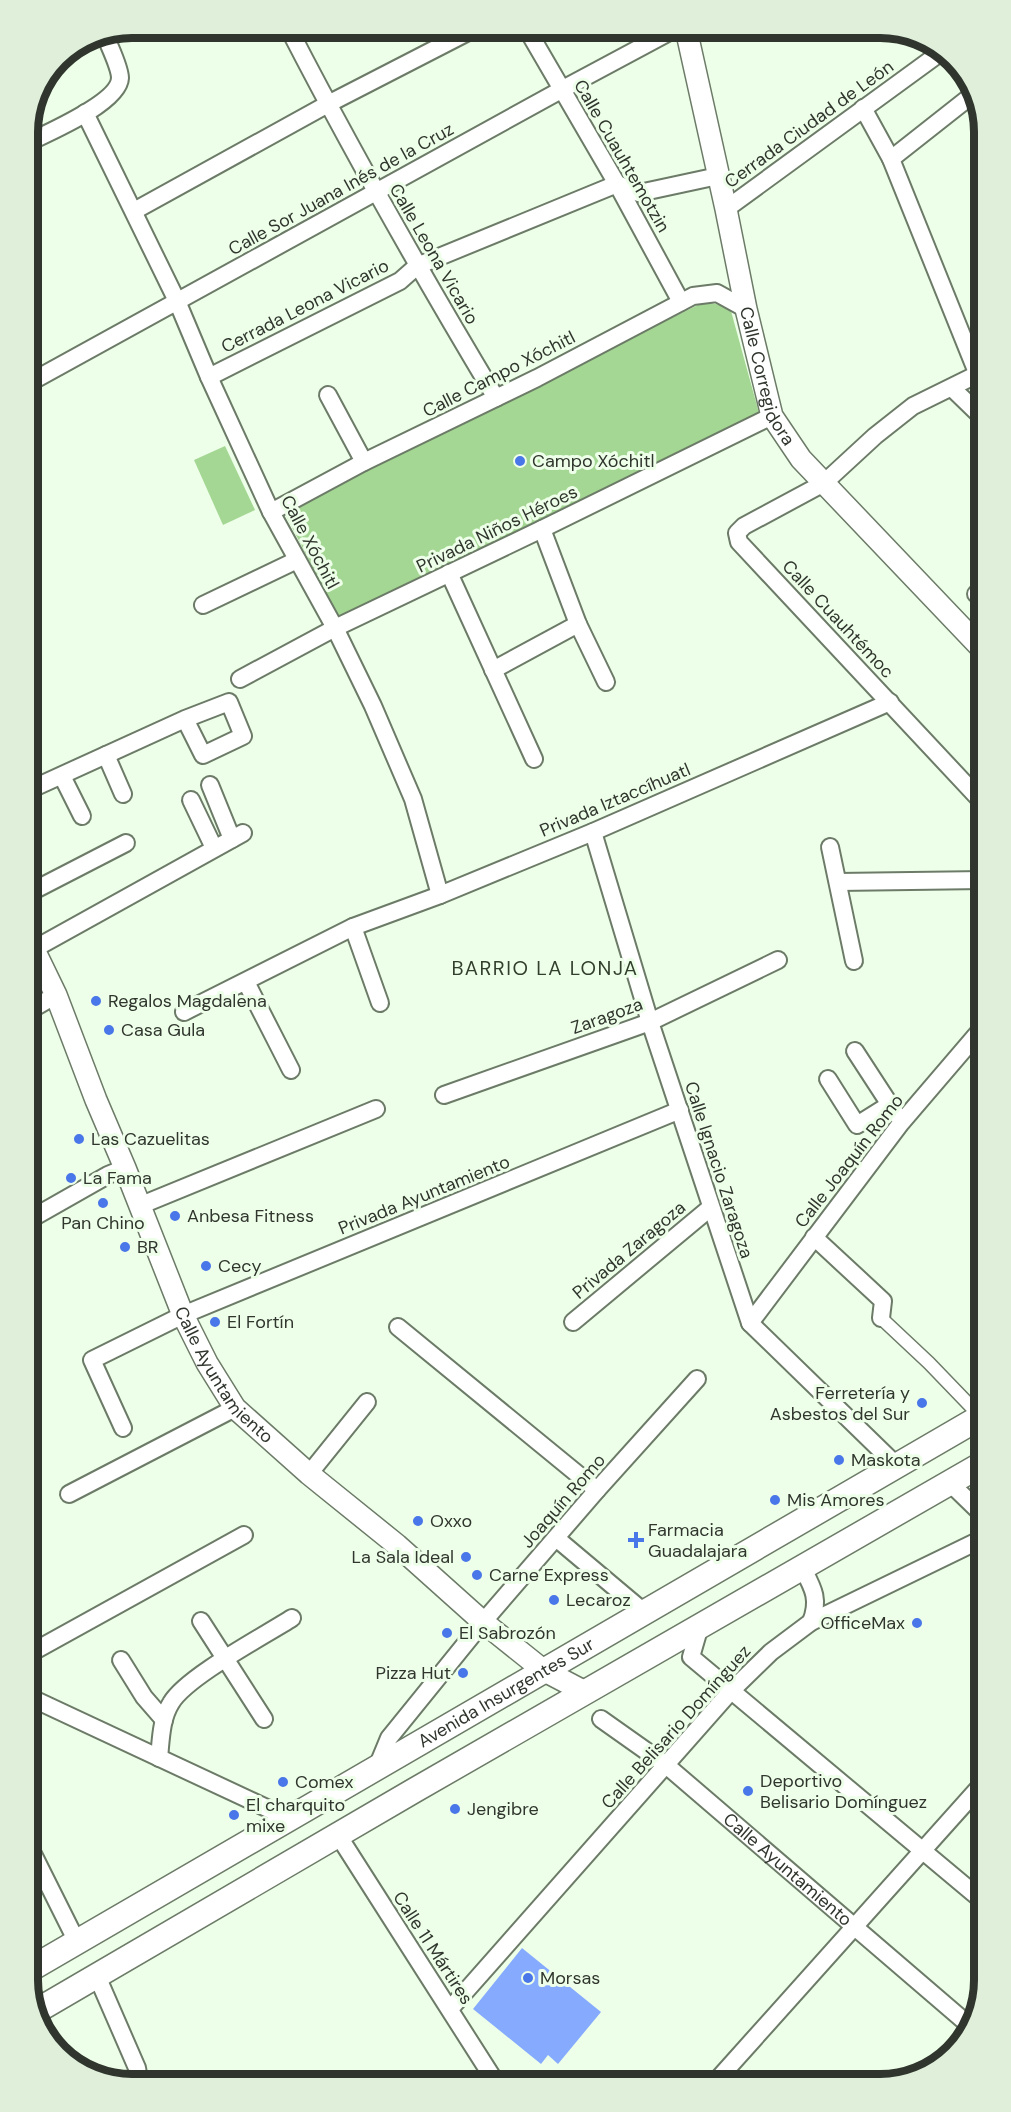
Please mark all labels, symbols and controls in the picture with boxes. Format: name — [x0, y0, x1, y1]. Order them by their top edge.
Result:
street label: Cerrada Ciudad de León — [720, 55, 898, 193]
street label: Calle Cuauhtemotzin — [568, 75, 676, 237]
street label: Calle Sor Juana Inés de la Cruz — [224, 117, 458, 261]
street label: Calle Leona Vicario — [384, 179, 484, 329]
street label: Cerrada Leona Vicario — [217, 253, 393, 359]
street label: Calle Corregidora — [734, 304, 801, 450]
street label: Calle Campo Xóchitl — [419, 325, 579, 423]
place label: Campo Xóchitl — [532, 449, 654, 473]
marker: Campo Xóchitl — [513, 454, 527, 468]
street label: Privada Niños Héroes — [412, 480, 582, 578]
street label: Calle Xóchitl — [275, 491, 345, 593]
street label: Calle Cuauhtémoc — [777, 555, 899, 683]
street label: Privada Iztaccíhuatl — [536, 757, 694, 843]
district label: BARRIO LA LONJA — [451, 955, 639, 981]
place label: Regalos Magdalena — [108, 989, 267, 1013]
street label: Zaragoza — [568, 992, 646, 1040]
marker: Regalos Magdalena — [89, 994, 103, 1008]
place label: Casa Gula — [121, 1018, 205, 1042]
marker: Casa Gula — [102, 1023, 116, 1037]
street label: Calle Ignacio Zaragoza — [679, 1079, 759, 1261]
street label: Calle Joaquín Romo — [789, 1089, 909, 1233]
place label: Las Cazuelitas — [91, 1127, 210, 1151]
marker: Las Cazuelitas — [72, 1132, 86, 1146]
street label: Privada Ayuntamiento — [335, 1150, 513, 1240]
place label: La Fama — [83, 1166, 152, 1190]
marker: La Fama — [64, 1171, 78, 1185]
marker: Pan Chino — [96, 1196, 110, 1210]
street label: Privada Zaragoza — [567, 1196, 691, 1304]
place label: Anbesa Fitness — [187, 1204, 314, 1228]
marker: Anbesa Fitness — [168, 1209, 182, 1223]
place label: Pan Chino — [61, 1211, 145, 1235]
place label: BR — [137, 1235, 159, 1259]
marker: BR — [118, 1240, 132, 1254]
place label: Cecy — [218, 1254, 261, 1278]
marker: Cecy — [199, 1259, 213, 1273]
street label: Calle Ayuntamiento — [169, 1303, 279, 1449]
place label: El Fortín — [227, 1310, 294, 1334]
marker: El Fortín — [208, 1315, 222, 1329]
place label: Ferretería y Asbestos del Sur — [770, 1381, 910, 1426]
marker: Ferretería y Asbestos del Sur — [915, 1396, 929, 1410]
place label: Maskota — [851, 1448, 921, 1472]
street label: Joaquín Romo — [515, 1449, 611, 1553]
marker: Maskota — [832, 1453, 846, 1467]
place label: Mis Amores — [787, 1488, 885, 1512]
marker: Mis Amores — [768, 1493, 782, 1507]
place label: Oxxo — [430, 1509, 472, 1533]
marker: Oxxo — [411, 1514, 425, 1528]
place label: Farmacia Guadalajara — [648, 1518, 747, 1563]
marker: Farmacia Guadalajara — [629, 1533, 643, 1547]
place label: La Sala Ideal — [352, 1545, 454, 1569]
marker: La Sala Ideal — [459, 1550, 473, 1564]
place label: Carne Express — [489, 1563, 609, 1587]
marker: Carne Express — [470, 1568, 484, 1582]
place label: Lecaroz — [566, 1588, 631, 1612]
marker: Lecaroz — [547, 1593, 561, 1607]
place label: OfficeMax — [820, 1611, 905, 1635]
marker: OfficeMax — [910, 1616, 924, 1630]
place label: El Sabrozón — [459, 1621, 556, 1645]
marker: El Sabrozón — [440, 1626, 454, 1640]
street label: Avenida Insurgentes Sur — [414, 1632, 599, 1753]
street label: Calle Belisario Domínguez — [596, 1640, 756, 1814]
place label: Pizza Hut — [376, 1661, 451, 1685]
marker: Pizza Hut — [456, 1666, 470, 1680]
place label: Deportivo Belisario Domínguez — [760, 1769, 927, 1814]
place label: Comex — [295, 1770, 353, 1794]
marker: Comex — [276, 1775, 290, 1789]
marker: Deportivo Belisario Domínguez — [741, 1784, 755, 1798]
place label: El charquito mixe — [246, 1793, 345, 1838]
place label: Jengibre — [467, 1797, 539, 1821]
marker: Jengibre — [448, 1802, 462, 1816]
street label: Calle Ayuntamiento — [718, 1807, 857, 1932]
marker: El charquito mixe — [227, 1808, 241, 1822]
street label: Calle 11 Mártires — [387, 1887, 479, 2009]
place label: Morsas — [540, 1966, 600, 1990]
marker: Morsas — [521, 1971, 535, 1985]

